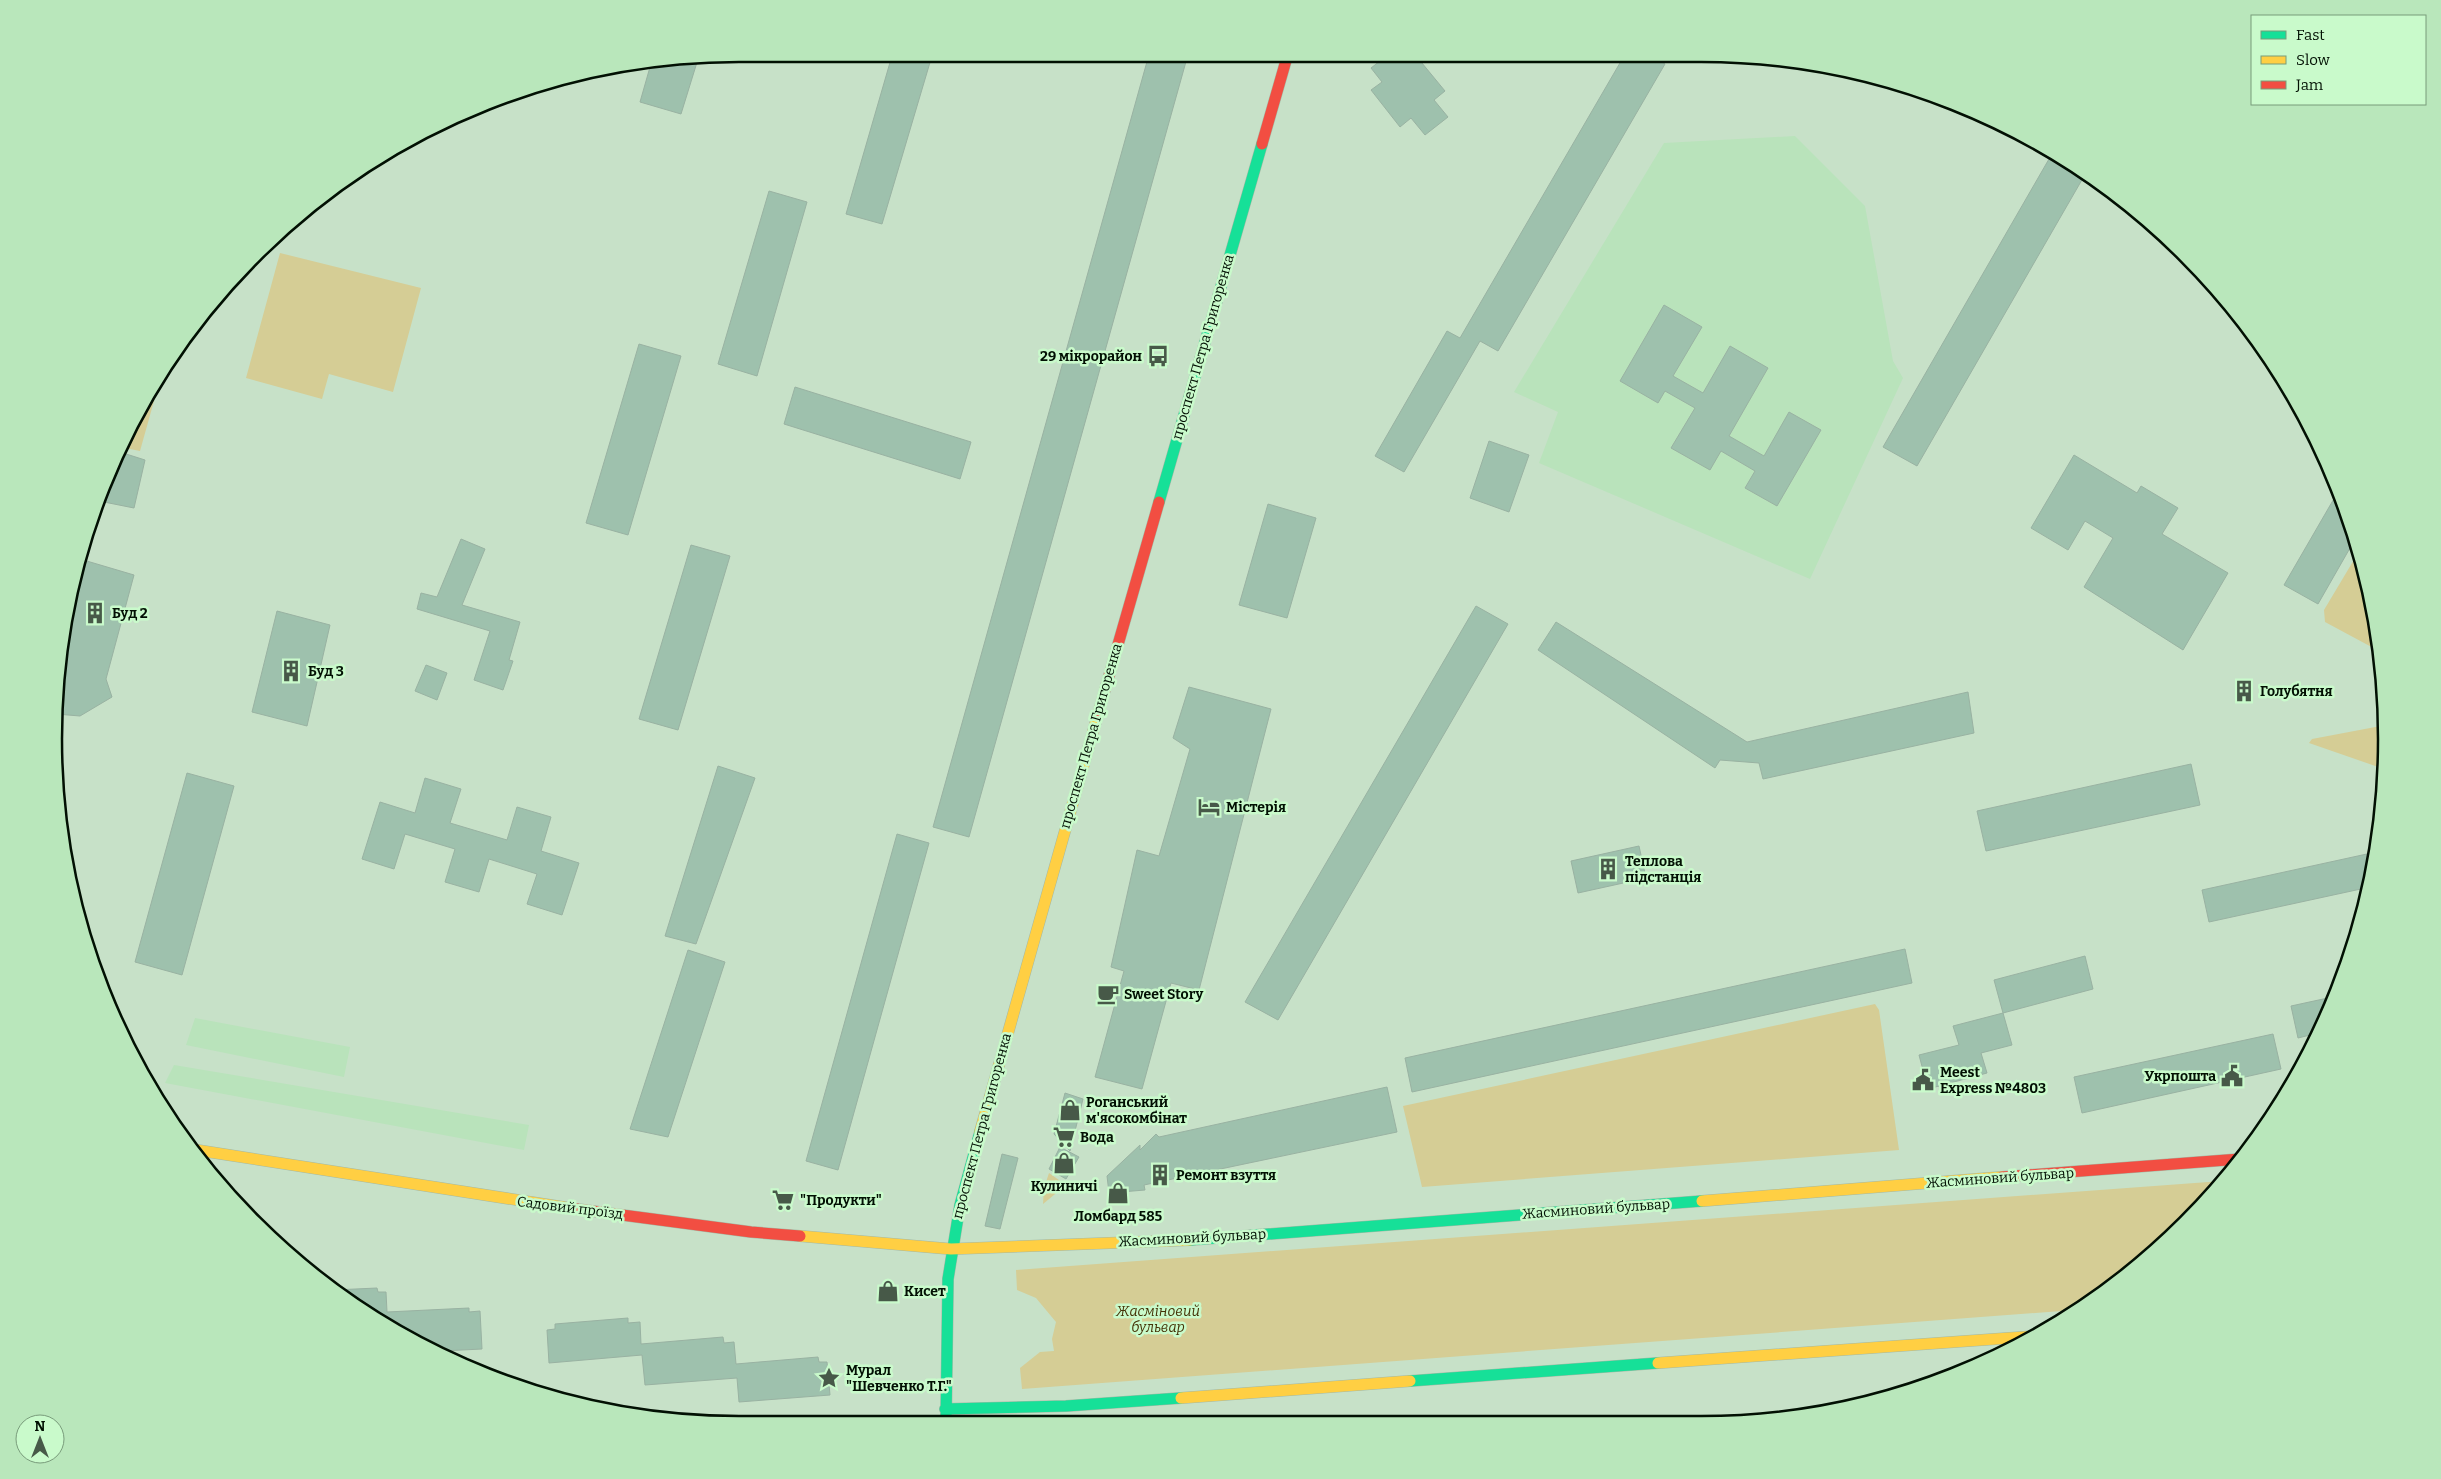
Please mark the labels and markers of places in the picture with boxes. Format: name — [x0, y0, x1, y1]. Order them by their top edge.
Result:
bus stop icon: 29 мікрорайон — [1145, 343, 1171, 369]
place label: 29 мікрорайон — [1040, 348, 1142, 365]
building icon: Буд 2 — [82, 600, 108, 626]
place label: Буд 2 — [112, 605, 148, 622]
building icon: Буд 3 — [278, 658, 304, 684]
place label: Буд 3 — [308, 663, 344, 680]
building icon: Голубятня — [2231, 678, 2257, 704]
place label: Голубятня — [2260, 683, 2332, 700]
hotel icon: Містерія — [1196, 794, 1222, 820]
place label: Містерія — [1226, 799, 1286, 816]
place label: Теплова підстанція — [1625, 853, 1701, 886]
building icon: Теплова підстанція — [1595, 856, 1621, 882]
cafe icon: Sweet Story — [1095, 981, 1121, 1007]
place label: Sweet Story — [1124, 986, 1203, 1003]
public building icon: Укрпошта — [2219, 1063, 2245, 1089]
place label: Meest Express №4803 — [1940, 1064, 2046, 1097]
public building icon: Meest Express №4803 — [1910, 1067, 1936, 1093]
place label: Укрпошта — [2145, 1068, 2216, 1085]
place label: Роганський м'ясокомбінат — [1086, 1094, 1187, 1127]
shop icon: Роганський м'ясокомбінат — [1057, 1097, 1083, 1123]
supermarket icon: Вода — [1051, 1124, 1077, 1150]
place label: Вода — [1080, 1129, 1114, 1146]
shop icon: Кулиничі — [1051, 1150, 1077, 1176]
building icon: Ремонт взуття — [1147, 1162, 1173, 1188]
place label: Ремонт взуття — [1176, 1167, 1276, 1184]
place label: Кулиничі — [1031, 1178, 1098, 1195]
shop icon: Ломбард 585 — [1105, 1180, 1131, 1206]
supermarket icon: "Продукти" — [770, 1187, 796, 1213]
place label: "Продукти" — [800, 1192, 882, 1209]
place label: Ломбард 585 — [1074, 1208, 1163, 1225]
shop icon: Кисет — [875, 1278, 901, 1304]
place label: Кисет — [904, 1283, 946, 1300]
place label: Мурал "Шевченко Т.Г." — [846, 1362, 952, 1395]
place icon: Мурал "Шевченко Т.Г." — [816, 1365, 842, 1391]

